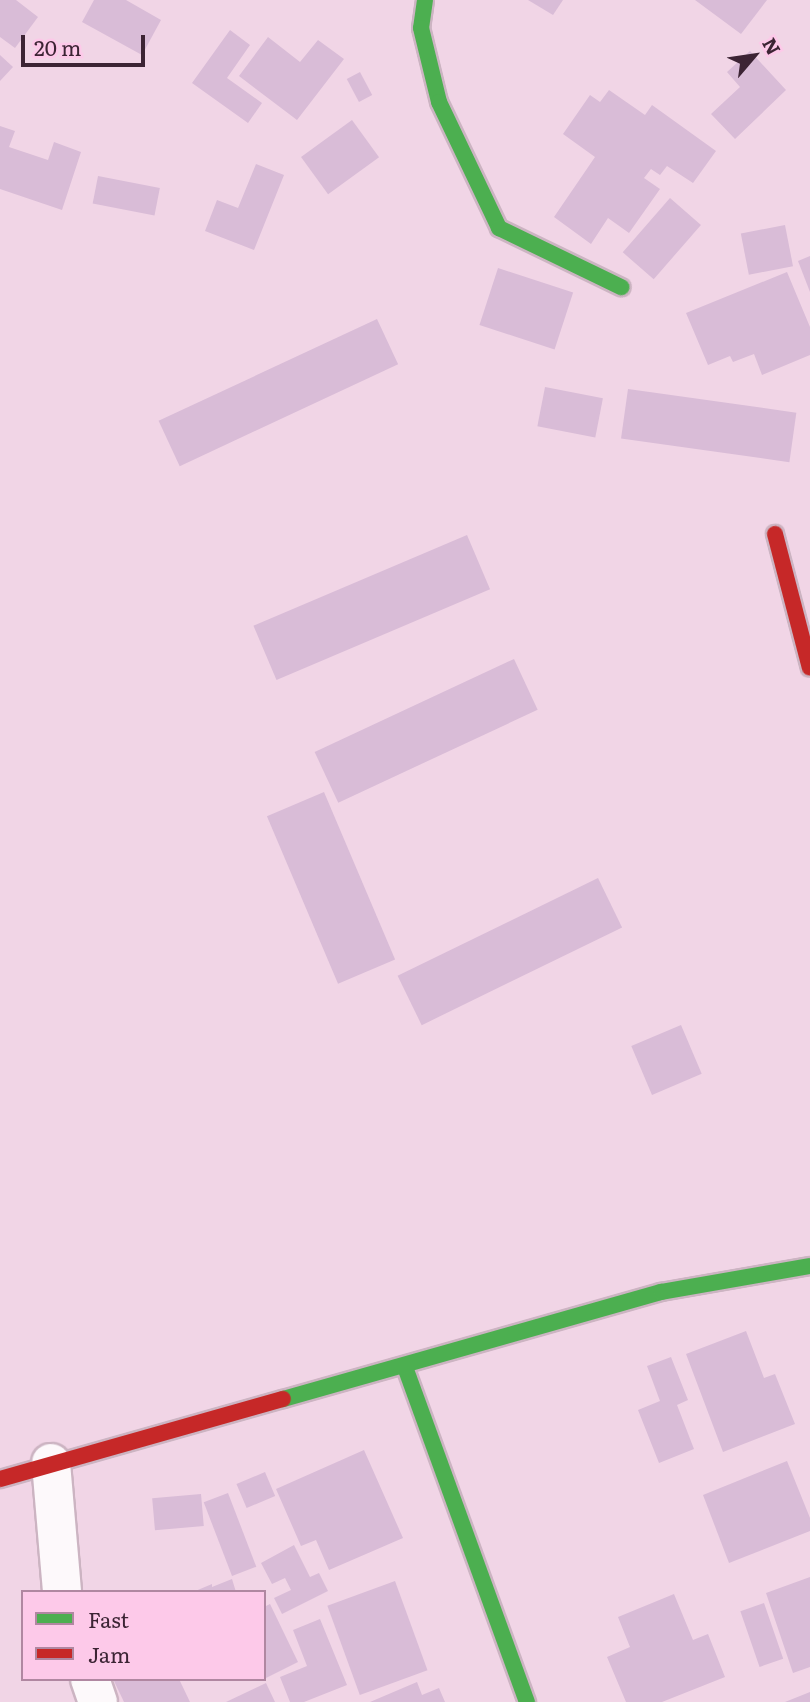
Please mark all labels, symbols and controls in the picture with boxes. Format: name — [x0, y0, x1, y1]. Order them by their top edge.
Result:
scale bar — [24, 21, 149, 65]
north arrow — [719, 21, 789, 91]
text: 20 m — [34, 31, 81, 62]
text: N — [756, 32, 788, 60]
legend — [21, 1590, 266, 1681]
text: Fast — [88, 1603, 129, 1634]
text: Jam — [88, 1638, 130, 1669]

